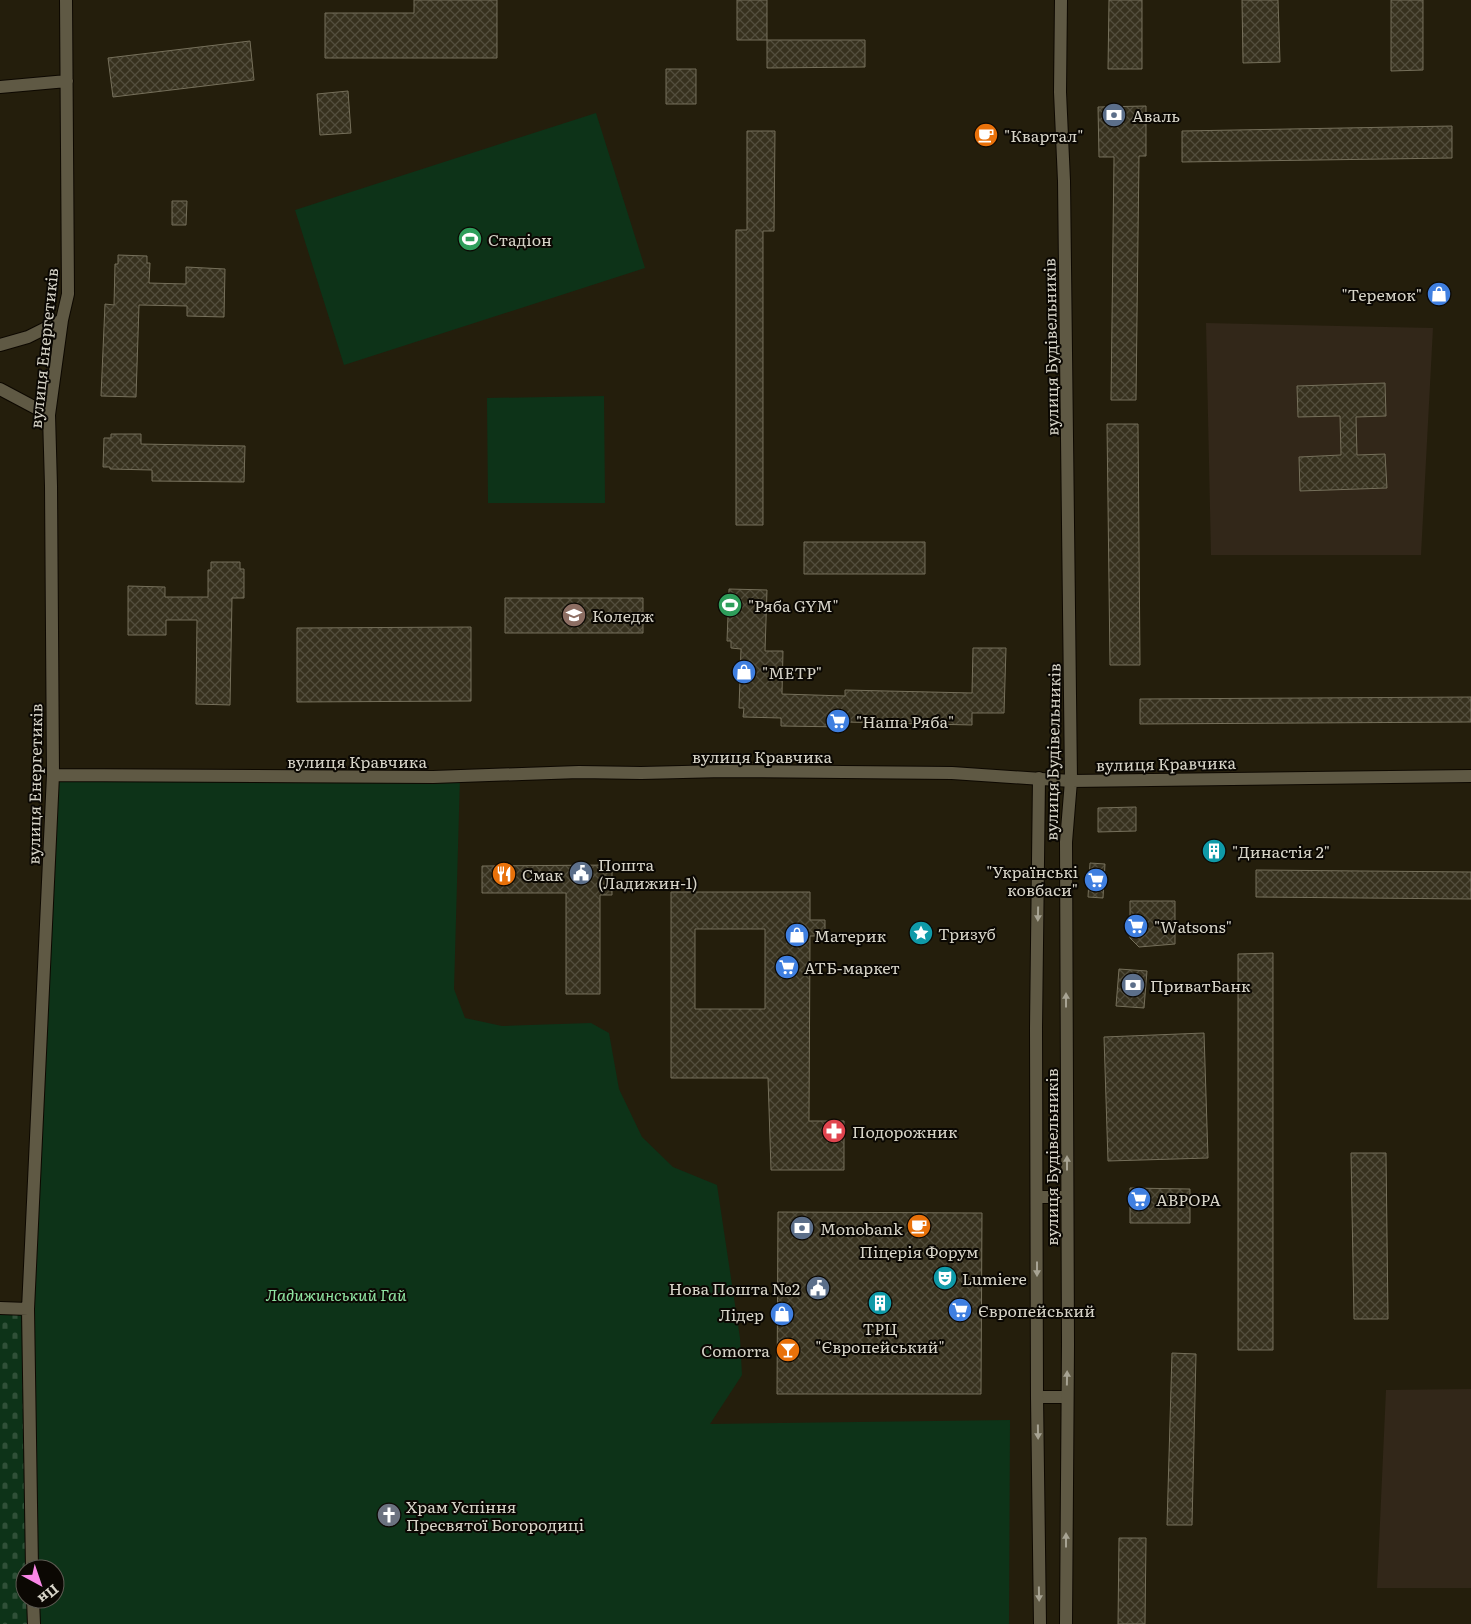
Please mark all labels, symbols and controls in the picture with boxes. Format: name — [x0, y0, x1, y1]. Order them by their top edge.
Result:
bank icon: Аваль — [1101, 102, 1127, 128]
place label: Аваль — [1132, 103, 1180, 127]
cafe icon: "Квартал" — [973, 122, 999, 148]
place label: "Квартал" — [1004, 123, 1083, 147]
sports icon: Стадіон — [457, 226, 483, 252]
place label: Стадіон — [488, 227, 552, 251]
street label: вулиця Будівельників — [1036, 258, 1064, 436]
street label: вулиця Енергетиків — [23, 266, 63, 430]
shop icon: "Теремок" — [1426, 281, 1452, 307]
place label: "Теремок" — [1341, 282, 1422, 306]
sports icon: "Ряба GYM" — [717, 592, 743, 618]
place label: "Ряба GYM" — [748, 593, 839, 617]
school or university icon: Коледж — [561, 602, 587, 628]
place label: Коледж — [592, 603, 655, 627]
shop icon: "МЕТР" — [731, 659, 757, 685]
place label: "МЕТР" — [762, 660, 822, 684]
street label: вулиця Будівельників — [1038, 663, 1066, 841]
street label: вулиця Енергетиків — [21, 703, 47, 865]
supermarket icon: "Наша Ряба" — [825, 708, 851, 734]
place label: "Наша Ряба" — [856, 709, 954, 733]
street label: вулиця Кравчика — [692, 744, 832, 768]
street label: вулиця Кравчика — [287, 749, 427, 773]
street label: вулиця Кравчика — [1096, 750, 1237, 776]
building icon: "Династія 2" — [1201, 838, 1227, 864]
place label: "Династія 2" — [1232, 839, 1330, 863]
place label: Пошта (Ладижин-1) — [598, 852, 698, 894]
place label: "Українські ковбаси" — [986, 859, 1078, 901]
public building icon: Пошта (Ладижин-1) — [568, 860, 594, 886]
restaurant icon: Смак — [491, 861, 517, 887]
place label: Смак — [522, 862, 564, 886]
supermarket icon: "Українські ковбаси" — [1083, 867, 1109, 893]
one-way arrow — [1034, 906, 1042, 922]
supermarket icon: "Watsons" — [1123, 913, 1149, 939]
place label: "Watsons" — [1154, 914, 1232, 938]
place icon: Тризуб — [908, 920, 934, 946]
place label: Тризуб — [938, 921, 996, 945]
shop icon: Материк — [784, 922, 810, 948]
place label: Материк — [814, 923, 887, 947]
supermarket icon: АТБ-маркет — [774, 954, 800, 980]
place label: АТБ-маркет — [804, 955, 900, 979]
bank icon: ПриватБанк — [1120, 972, 1146, 998]
place label: ПриватБанк — [1150, 973, 1251, 997]
one-way arrow — [1062, 992, 1070, 1008]
street label: вулиця Будівельників — [1039, 1068, 1063, 1246]
pharmacy icon: Подорожник — [821, 1118, 847, 1144]
place label: Подорожник — [852, 1119, 958, 1143]
one-way arrow — [1063, 1155, 1071, 1171]
supermarket icon: АВРОРА — [1126, 1186, 1152, 1212]
place label: АВРОРА — [1156, 1187, 1221, 1211]
cafe icon: Піцерія Форум — [906, 1213, 932, 1239]
bank icon: Monobank — [789, 1215, 815, 1241]
place label: Monobank — [820, 1216, 903, 1240]
place label: Піцерія Форум — [859, 1239, 979, 1263]
one-way arrow — [1033, 1261, 1041, 1277]
theatre icon: Lumiere — [932, 1265, 958, 1291]
place label: Lumiere — [962, 1266, 1027, 1290]
public building icon: Нова Пошта №2 — [805, 1275, 831, 1301]
place label: Нова Пошта №2 — [669, 1276, 800, 1300]
park label: Ладижинський Гай — [265, 1282, 407, 1306]
building icon: ТРЦ "Європейський" — [867, 1290, 893, 1316]
supermarket icon: Європейський — [947, 1297, 973, 1323]
place label: Європейський — [978, 1298, 1095, 1322]
shop icon: Лідер — [769, 1301, 795, 1327]
place label: Лідер — [719, 1302, 764, 1326]
place label: ТРЦ "Європейський" — [815, 1316, 945, 1358]
bar icon: Comorra — [775, 1337, 801, 1363]
place label: Comorra — [701, 1338, 770, 1362]
one-way arrow — [1063, 1370, 1071, 1386]
one-way arrow — [1034, 1424, 1042, 1440]
place label: Храм Успіння Пресвятої Богородиці — [406, 1494, 584, 1536]
church icon: Храм Успіння Пресвятої Богородиці — [376, 1502, 402, 1528]
one-way arrow — [1062, 1532, 1070, 1548]
north arrow — [15, 1559, 65, 1609]
text: Пн — [34, 1580, 64, 1609]
one-way arrow — [1035, 1586, 1043, 1602]

